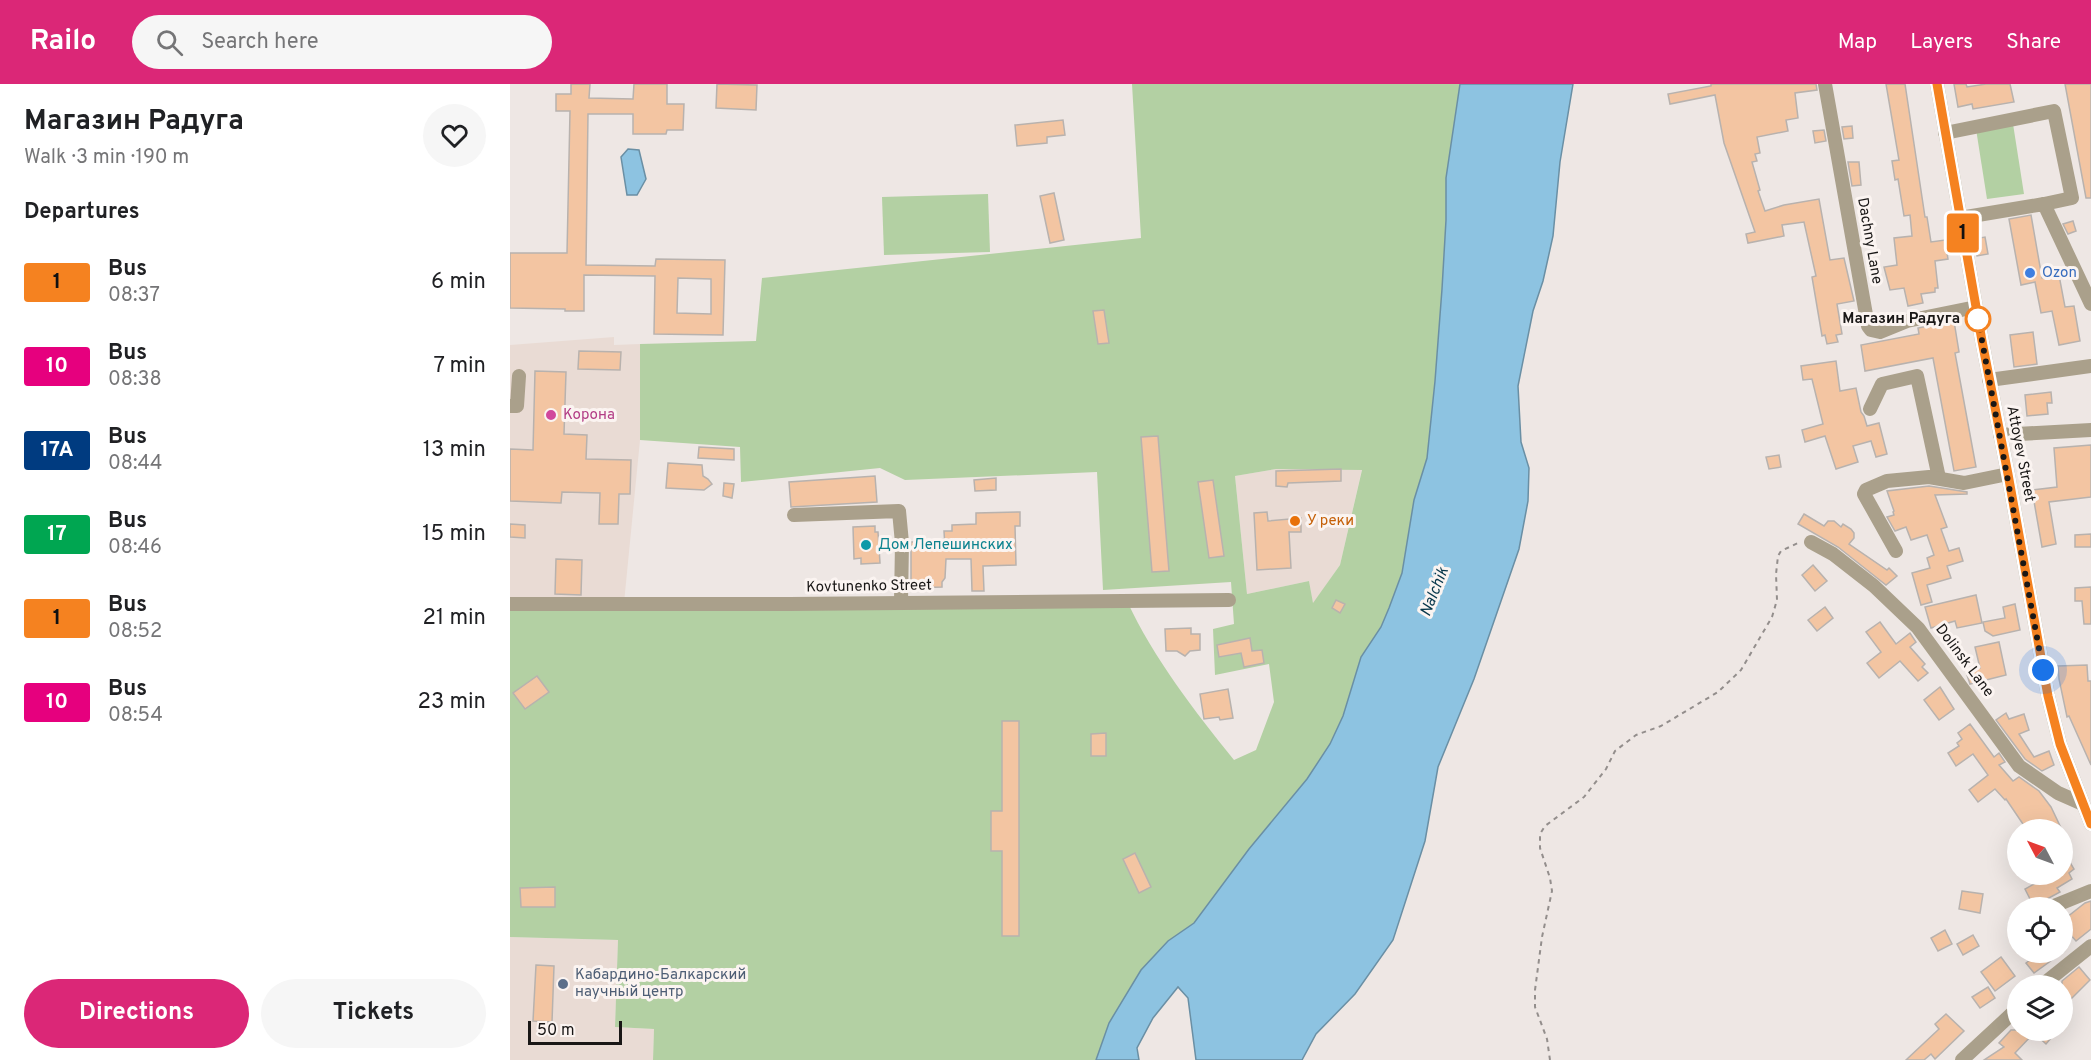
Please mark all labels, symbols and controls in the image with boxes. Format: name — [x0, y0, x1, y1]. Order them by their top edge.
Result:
search box — [132, 15, 552, 69]
text: Railo — [30, 24, 96, 60]
icon: search — [153, 26, 186, 59]
text: Search here — [201, 29, 319, 56]
text: Map — [1838, 29, 1877, 56]
text: Layers — [1910, 29, 1973, 56]
text: Share — [2006, 29, 2061, 56]
text: Магазин Радуга — [24, 104, 244, 140]
button: heart — [423, 104, 486, 167]
text: Walk · 3 min · 190 m — [24, 145, 189, 171]
street label: Dachny Lane — [1852, 196, 1886, 286]
text: Departures — [24, 199, 140, 226]
line badge: 1 — [1944, 214, 1982, 252]
text: 1 — [1959, 220, 1967, 247]
text: Bus — [108, 256, 147, 283]
place label: Ozon — [2042, 264, 2077, 283]
marker: Ozon — [2023, 266, 2037, 280]
text: 1 — [53, 269, 61, 296]
text: 6 min — [431, 269, 486, 296]
text: 08:37 — [108, 283, 160, 309]
marker: Магазин Радуга — [1965, 306, 1991, 332]
place label: Магазин Радуга — [1842, 310, 1960, 329]
text: Bus — [108, 340, 147, 367]
text: 10 — [46, 353, 68, 380]
text: 7 min — [434, 353, 486, 380]
text: 08:38 — [108, 367, 162, 393]
street label: Attoyev Street — [2001, 404, 2039, 504]
place label: Корона — [563, 406, 615, 425]
marker: Корона — [544, 408, 558, 422]
text: Bus — [108, 424, 147, 451]
text: 17А — [40, 437, 74, 464]
text: 13 min — [423, 437, 486, 464]
text: 08:44 — [108, 451, 162, 477]
text: Bus — [108, 508, 147, 535]
place label: У реки — [1307, 512, 1354, 531]
marker: У реки — [1288, 514, 1302, 528]
text: 17 — [47, 521, 67, 548]
text: 15 min — [422, 521, 486, 548]
text: 08:46 — [108, 535, 162, 561]
place label: Дом Лепешинских — [878, 536, 1013, 555]
marker: Дом Лепешинских — [859, 538, 873, 552]
water label: Nalchik — [1416, 564, 1454, 619]
street label: Kovtunenko Street — [806, 576, 932, 598]
text: Bus — [108, 592, 147, 619]
text: 1 — [53, 605, 61, 632]
text: 21 min — [423, 605, 486, 632]
text: 08:52 — [108, 619, 162, 645]
street label: Dolinsk Lane — [1930, 621, 1998, 701]
your location — [2028, 655, 2058, 685]
text: Bus — [108, 676, 147, 703]
text: 10 — [46, 689, 68, 716]
text: 23 min — [418, 689, 486, 716]
text: 08:54 — [108, 703, 163, 729]
north arrow — [2007, 819, 2073, 885]
map controls — [2007, 819, 2073, 1041]
button: locate — [2007, 897, 2073, 963]
place label: Кабардино-Балкарский научный центр — [575, 966, 746, 1002]
button: layers — [2007, 975, 2073, 1041]
marker: Кабардино-Балкарский научный центр — [556, 977, 570, 991]
button: Directions — [24, 979, 249, 1048]
button: Tickets — [261, 979, 486, 1048]
scale bar — [528, 1018, 622, 1046]
text: 50 m — [537, 1021, 575, 1041]

